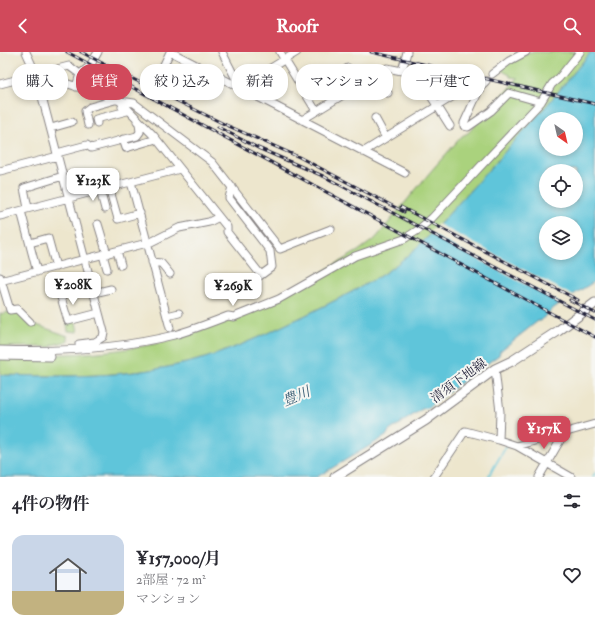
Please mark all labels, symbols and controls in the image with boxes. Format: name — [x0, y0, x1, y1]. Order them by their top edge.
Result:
icon: back — [12, 15, 34, 37]
text: Roofr — [276, 15, 319, 38]
icon: search — [561, 15, 583, 37]
chip: 購入 — [12, 64, 68, 100]
chip: 賃貸 — [76, 64, 132, 100]
chip: 絞り込み — [140, 64, 224, 100]
chip: 新着 — [232, 64, 288, 100]
chip: マンション — [296, 64, 393, 100]
chip: 一戸建て — [401, 64, 485, 100]
north arrow — [539, 112, 583, 156]
map controls — [539, 112, 583, 260]
button: locate — [539, 164, 583, 208]
pin: ¥123K — [65, 168, 121, 202]
text: ¥123K — [75, 173, 111, 189]
button: layers — [539, 216, 583, 260]
pin: ¥208K — [45, 272, 101, 306]
pin: ¥269K — [205, 273, 261, 307]
text: ¥208K — [54, 277, 92, 293]
text: ¥269K — [214, 278, 252, 294]
street label: 清須下地線 — [428, 355, 490, 406]
water label: 豊川 — [280, 382, 314, 410]
pin: ¥157K — [516, 416, 572, 450]
text: ¥157K — [526, 421, 562, 437]
icon: filters — [561, 490, 583, 512]
text: 4件の物件 — [12, 493, 89, 514]
text: ¥157,000/月 — [136, 548, 221, 569]
icon: home — [44, 551, 92, 599]
icon: heart — [561, 564, 583, 586]
text: 2部屋 · 72 m² — [136, 572, 206, 588]
text: マンション — [136, 591, 200, 607]

